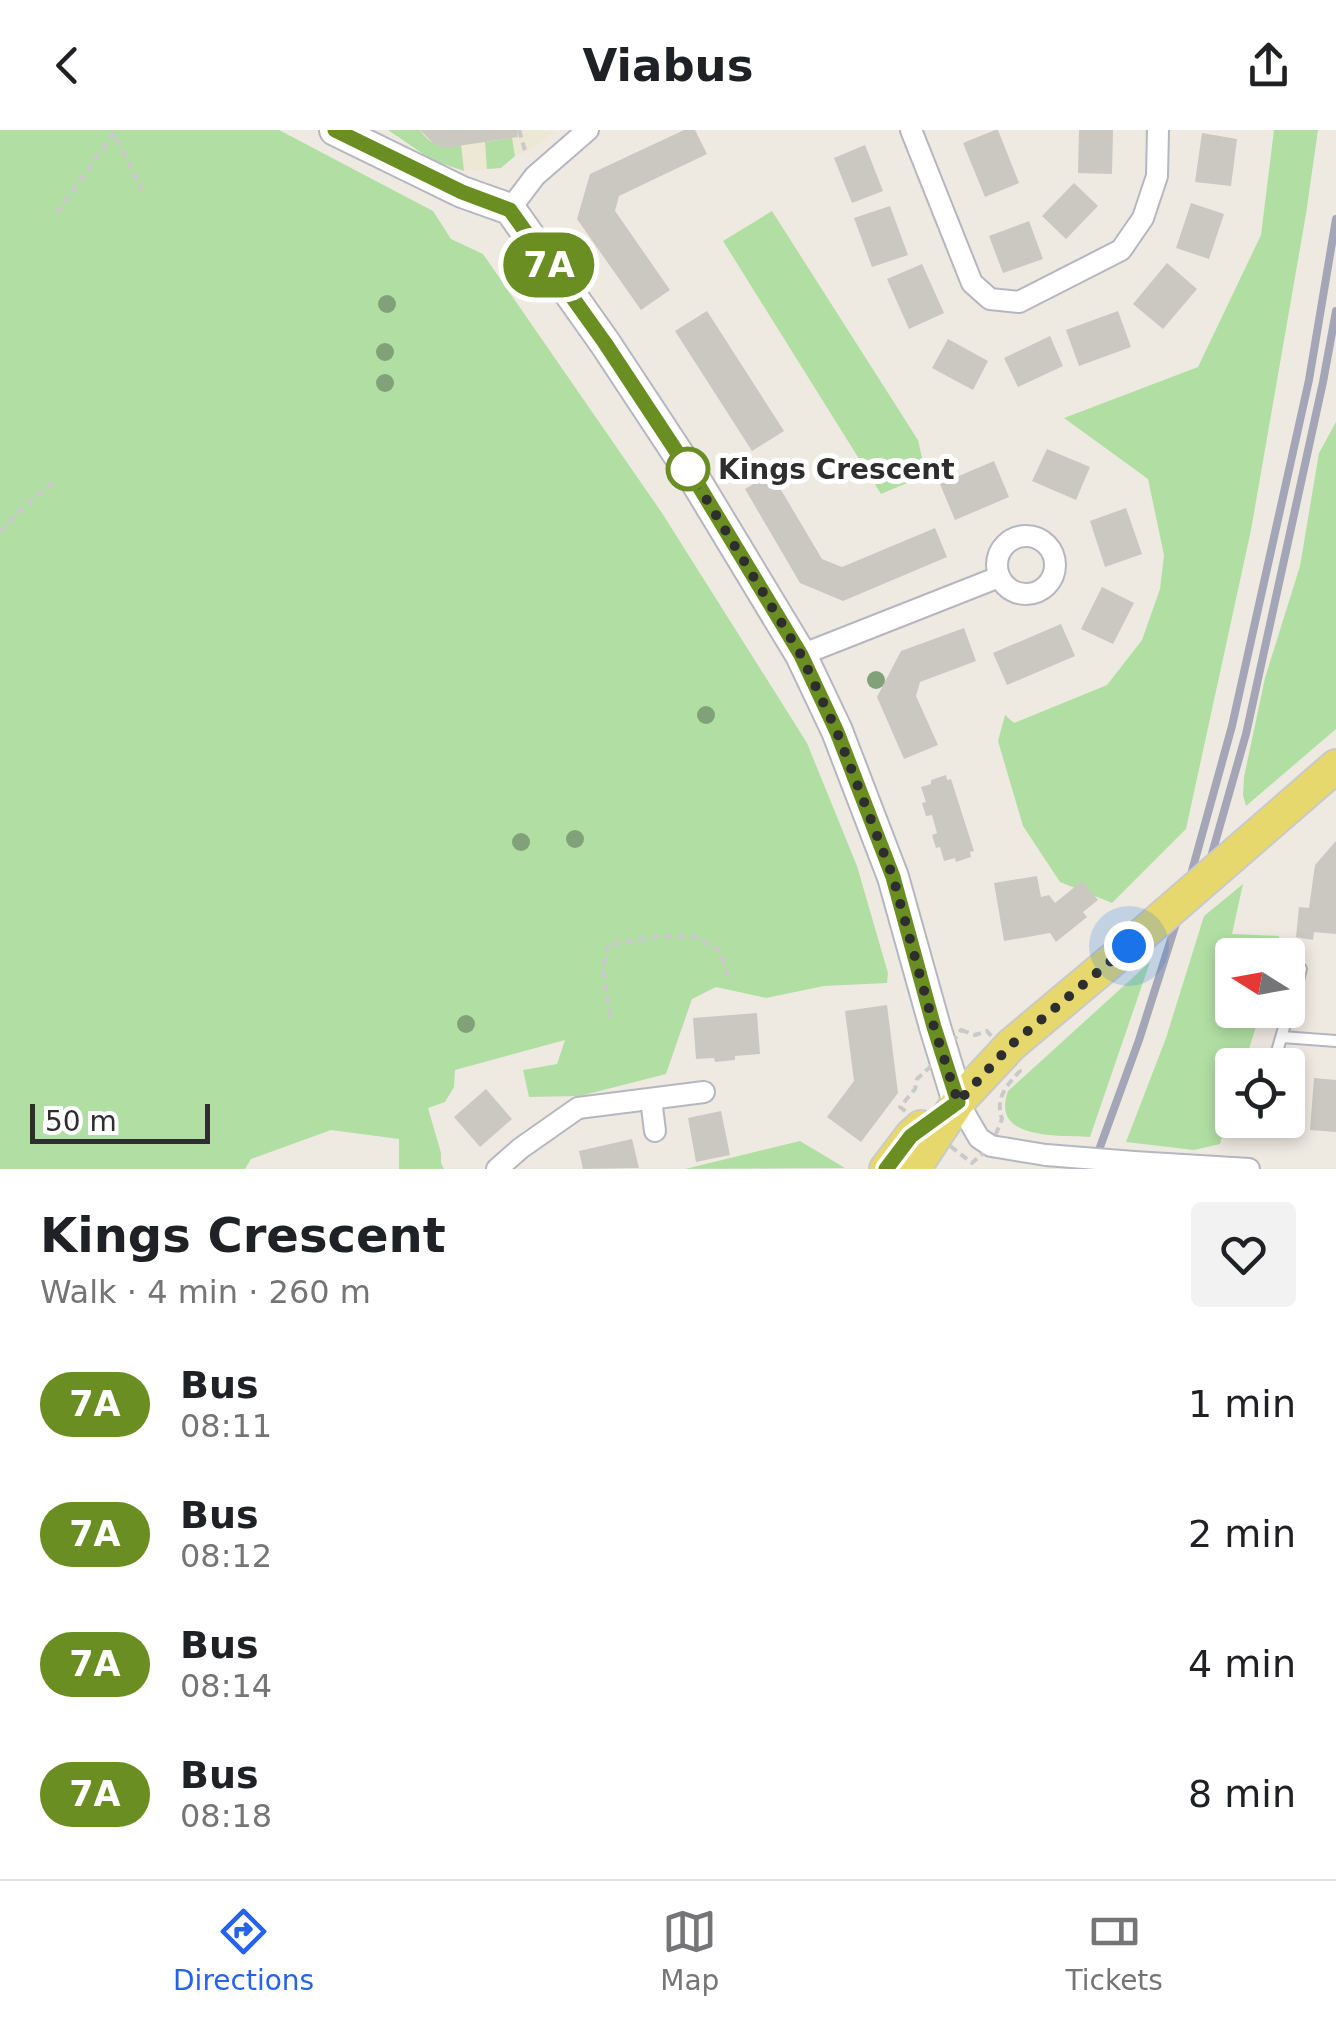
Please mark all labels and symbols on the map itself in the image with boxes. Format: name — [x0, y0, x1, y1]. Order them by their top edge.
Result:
line badge: 7A — [504, 232, 594, 298]
marker: Kings Crescent — [667, 448, 709, 490]
place label: Kings Crescent — [718, 453, 955, 486]
your location — [1104, 921, 1154, 971]
north arrow — [1215, 938, 1305, 1028]
scale bar — [30, 1099, 210, 1144]

